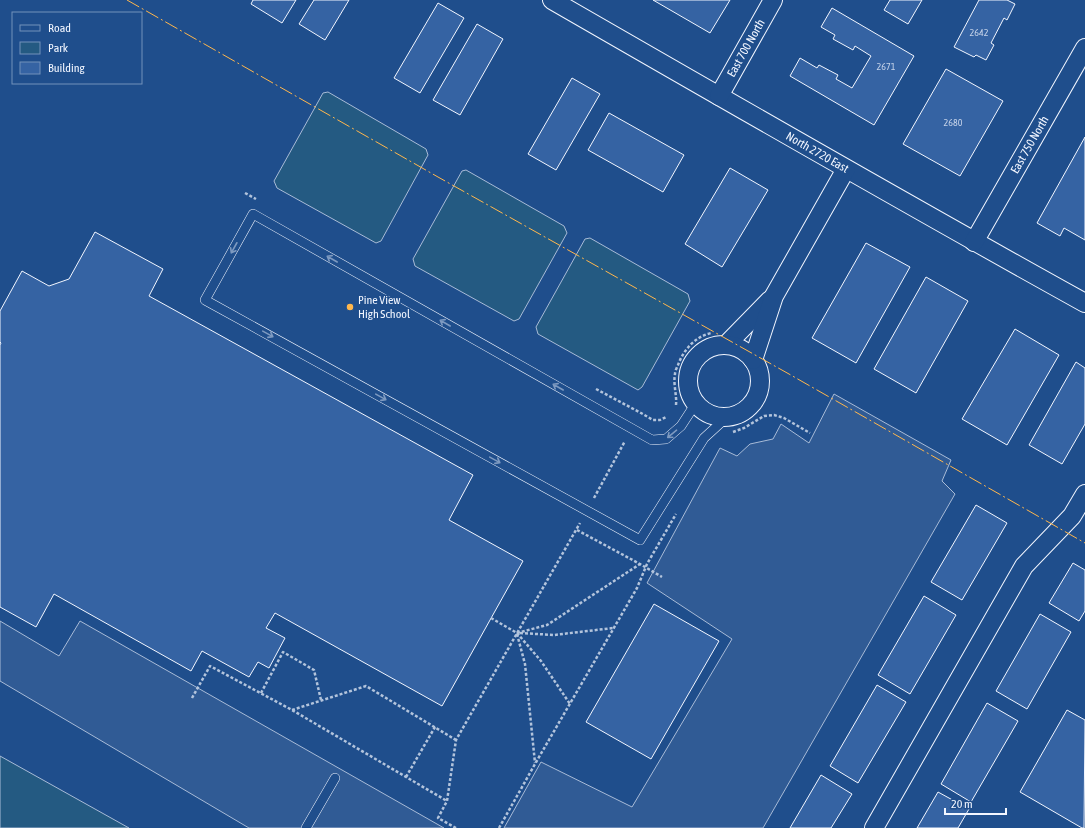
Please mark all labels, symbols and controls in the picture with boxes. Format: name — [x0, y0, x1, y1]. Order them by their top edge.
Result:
legend — [12, 12, 142, 84]
street label: East 700 North — [724, 17, 768, 79]
text: Road — [48, 21, 71, 35]
house number: 2642 — [970, 27, 989, 38]
text: Park — [48, 41, 69, 55]
text: Building — [48, 61, 86, 75]
house number: 2671 — [877, 61, 896, 72]
street label: East 750 North — [1008, 113, 1052, 176]
house number: 2680 — [944, 117, 963, 128]
street label: North 2720 East — [784, 129, 852, 176]
one-way arrow — [230, 242, 237, 254]
one-way arrow — [326, 254, 338, 262]
place label: Pine View High School — [358, 293, 411, 321]
marker: Pine View High School — [345, 302, 355, 312]
one-way arrow — [439, 318, 451, 326]
one-way arrow — [261, 331, 273, 338]
one-way arrow — [552, 382, 564, 390]
one-way arrow — [375, 394, 387, 401]
one-way arrow — [666, 429, 677, 438]
one-way arrow — [489, 457, 501, 464]
scale bar — [945, 790, 1006, 816]
text: 20 m — [951, 797, 973, 811]

